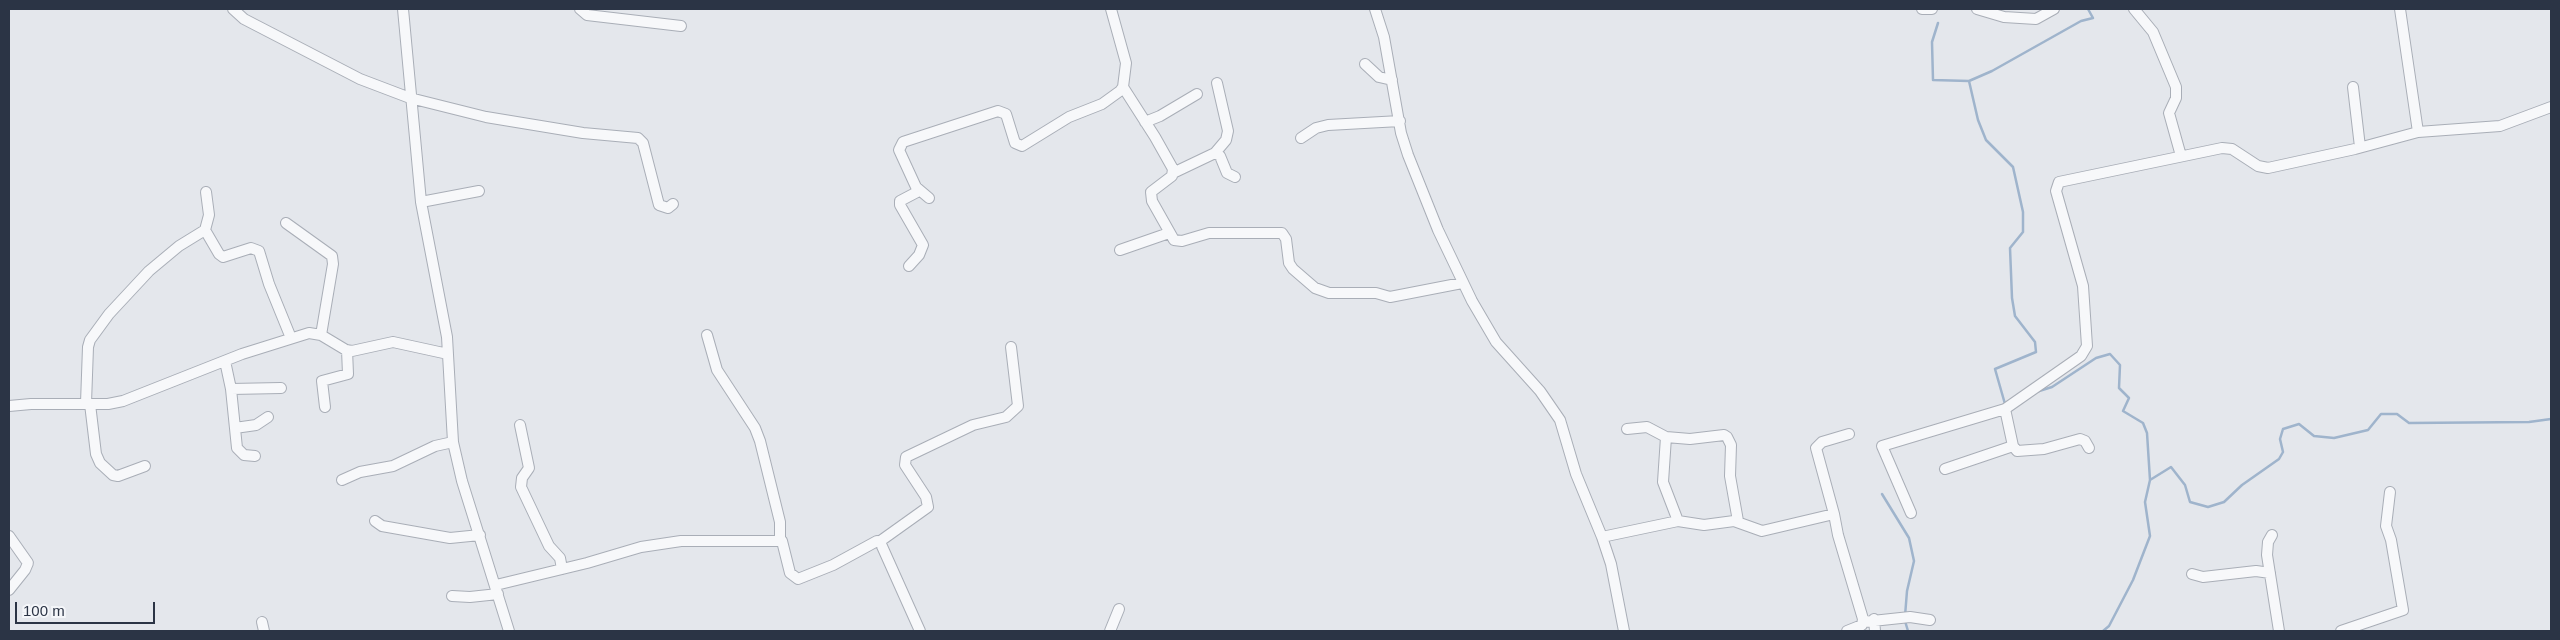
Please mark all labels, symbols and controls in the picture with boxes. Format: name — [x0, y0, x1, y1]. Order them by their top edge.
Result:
scale bar — [18, 592, 158, 624]
text: 100 m — [23, 602, 65, 619]

